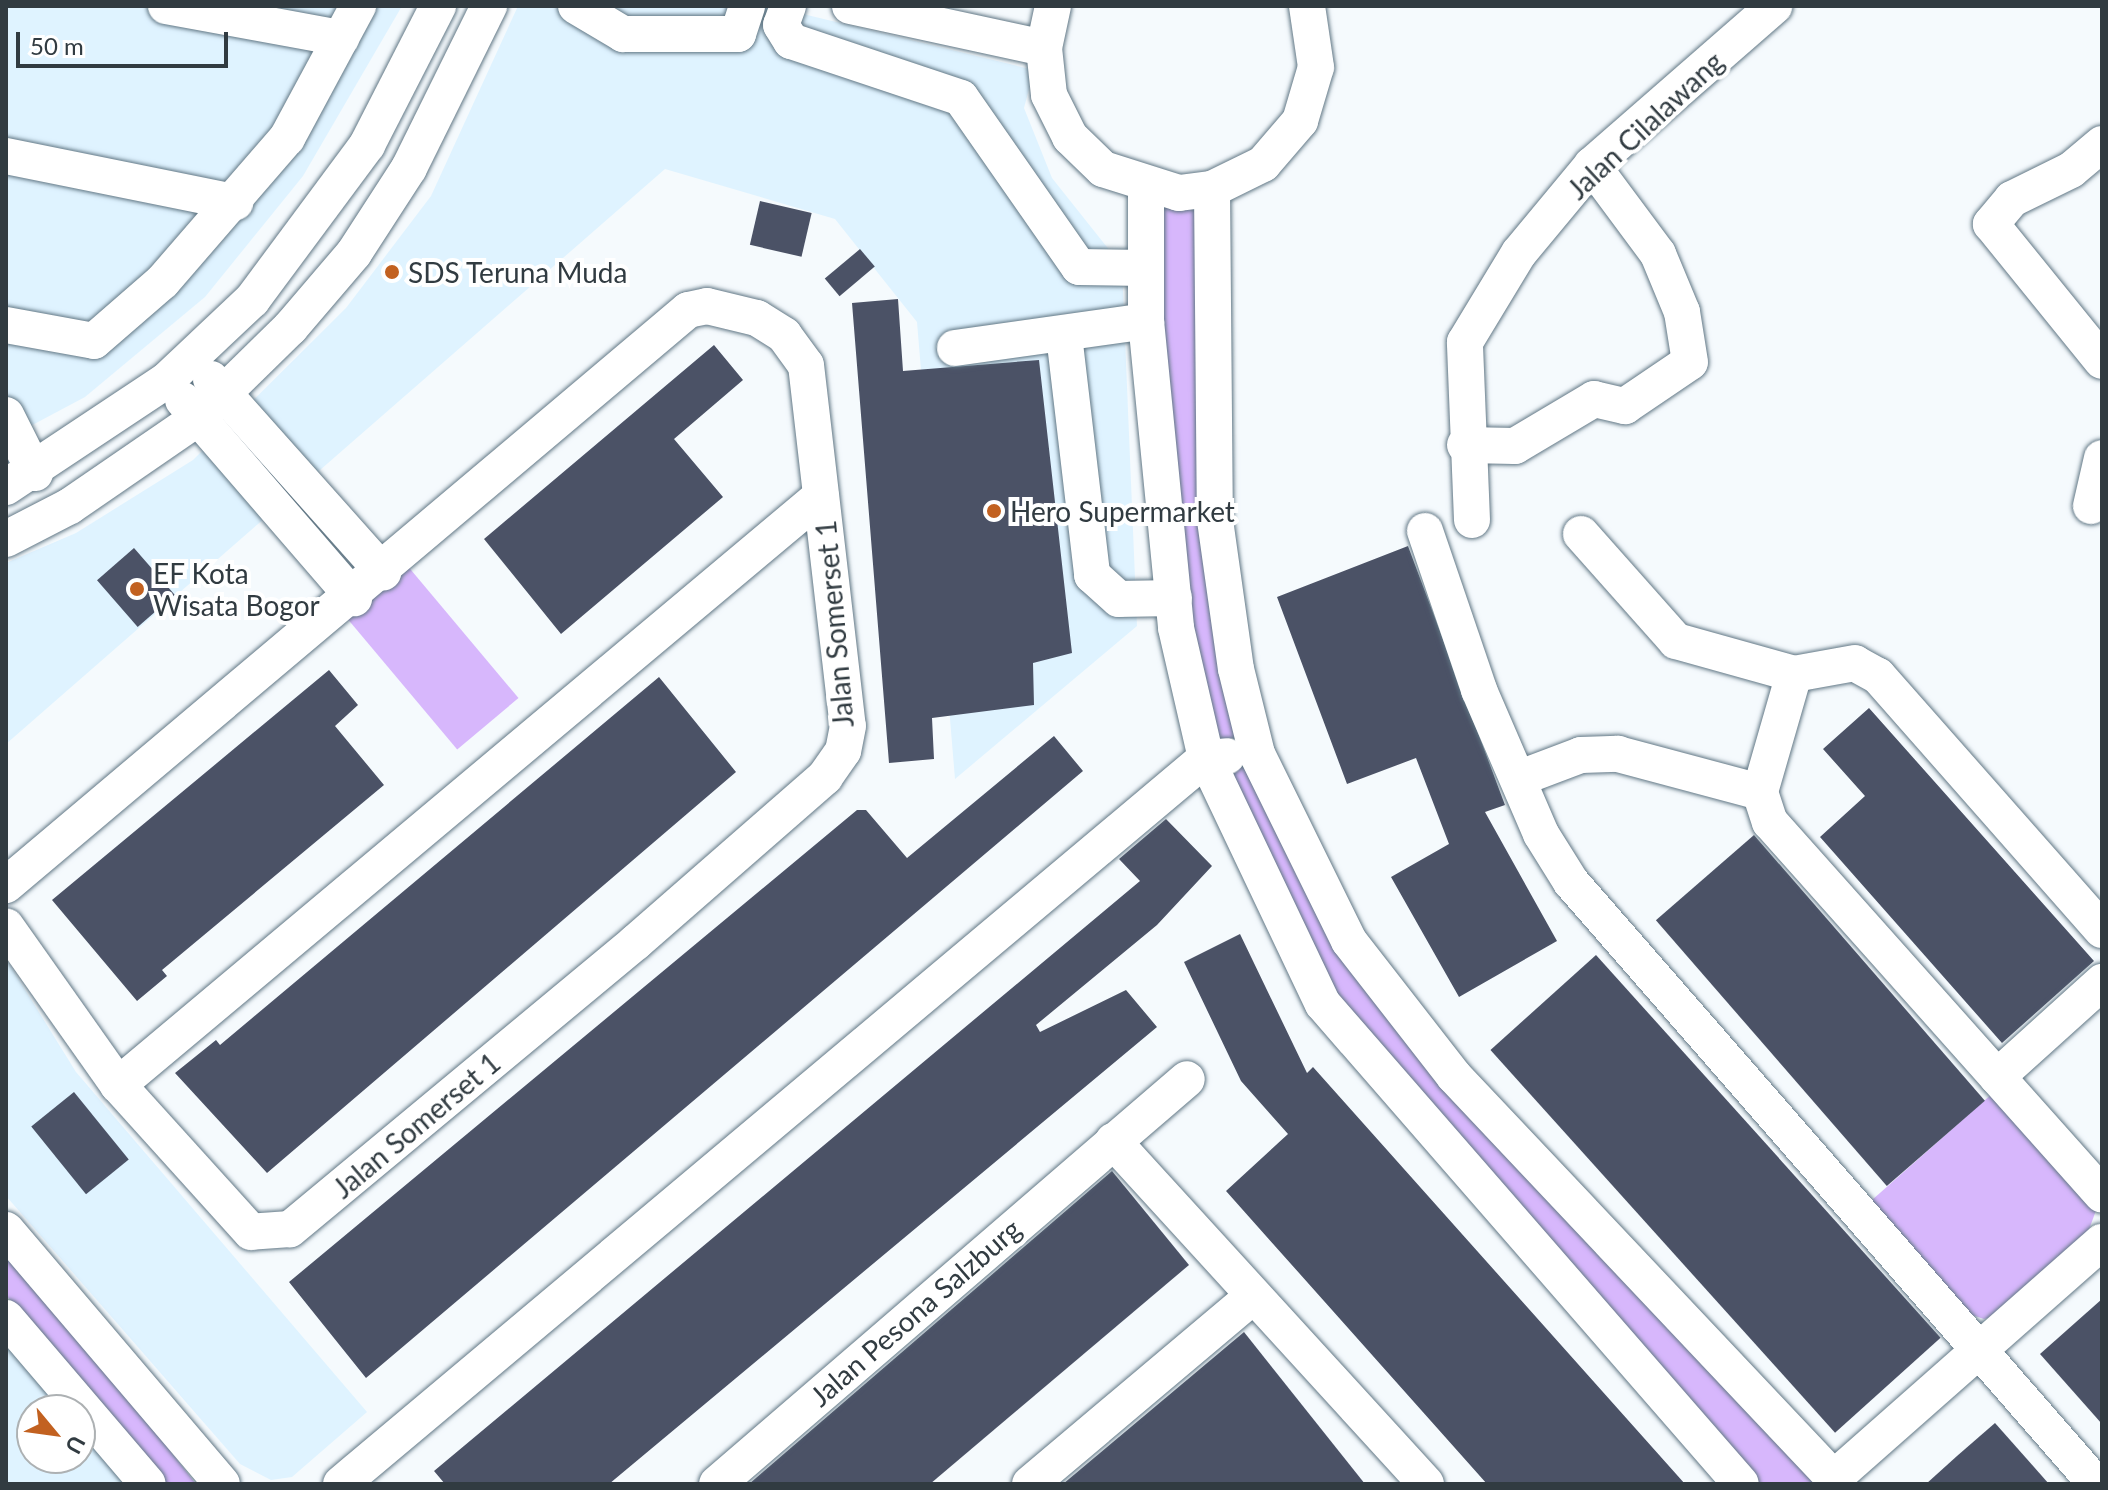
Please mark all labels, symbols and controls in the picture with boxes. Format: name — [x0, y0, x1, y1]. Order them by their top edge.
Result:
scale bar — [20, 16, 232, 66]
text: 50 m — [30, 31, 84, 60]
street label: Jalan Cilalawang — [1560, 44, 1730, 206]
place label: SDS Teruna Muda — [408, 255, 628, 289]
marker: SDS Teruna Muda — [383, 263, 401, 281]
place label: Hero Supermarket — [1010, 494, 1235, 528]
marker: Hero Supermarket — [985, 502, 1003, 520]
street label: Jalan Somerset 1 — [808, 519, 860, 729]
place label: EF Kota Wisata Bogor — [153, 556, 320, 622]
marker: EF Kota Wisata Bogor — [128, 580, 146, 598]
street label: Jalan Somerset 1 — [326, 1045, 506, 1205]
street label: Jalan Pesona Salzburg — [803, 1211, 1027, 1413]
north arrow — [16, 1394, 96, 1474]
text: U — [60, 1431, 91, 1459]

